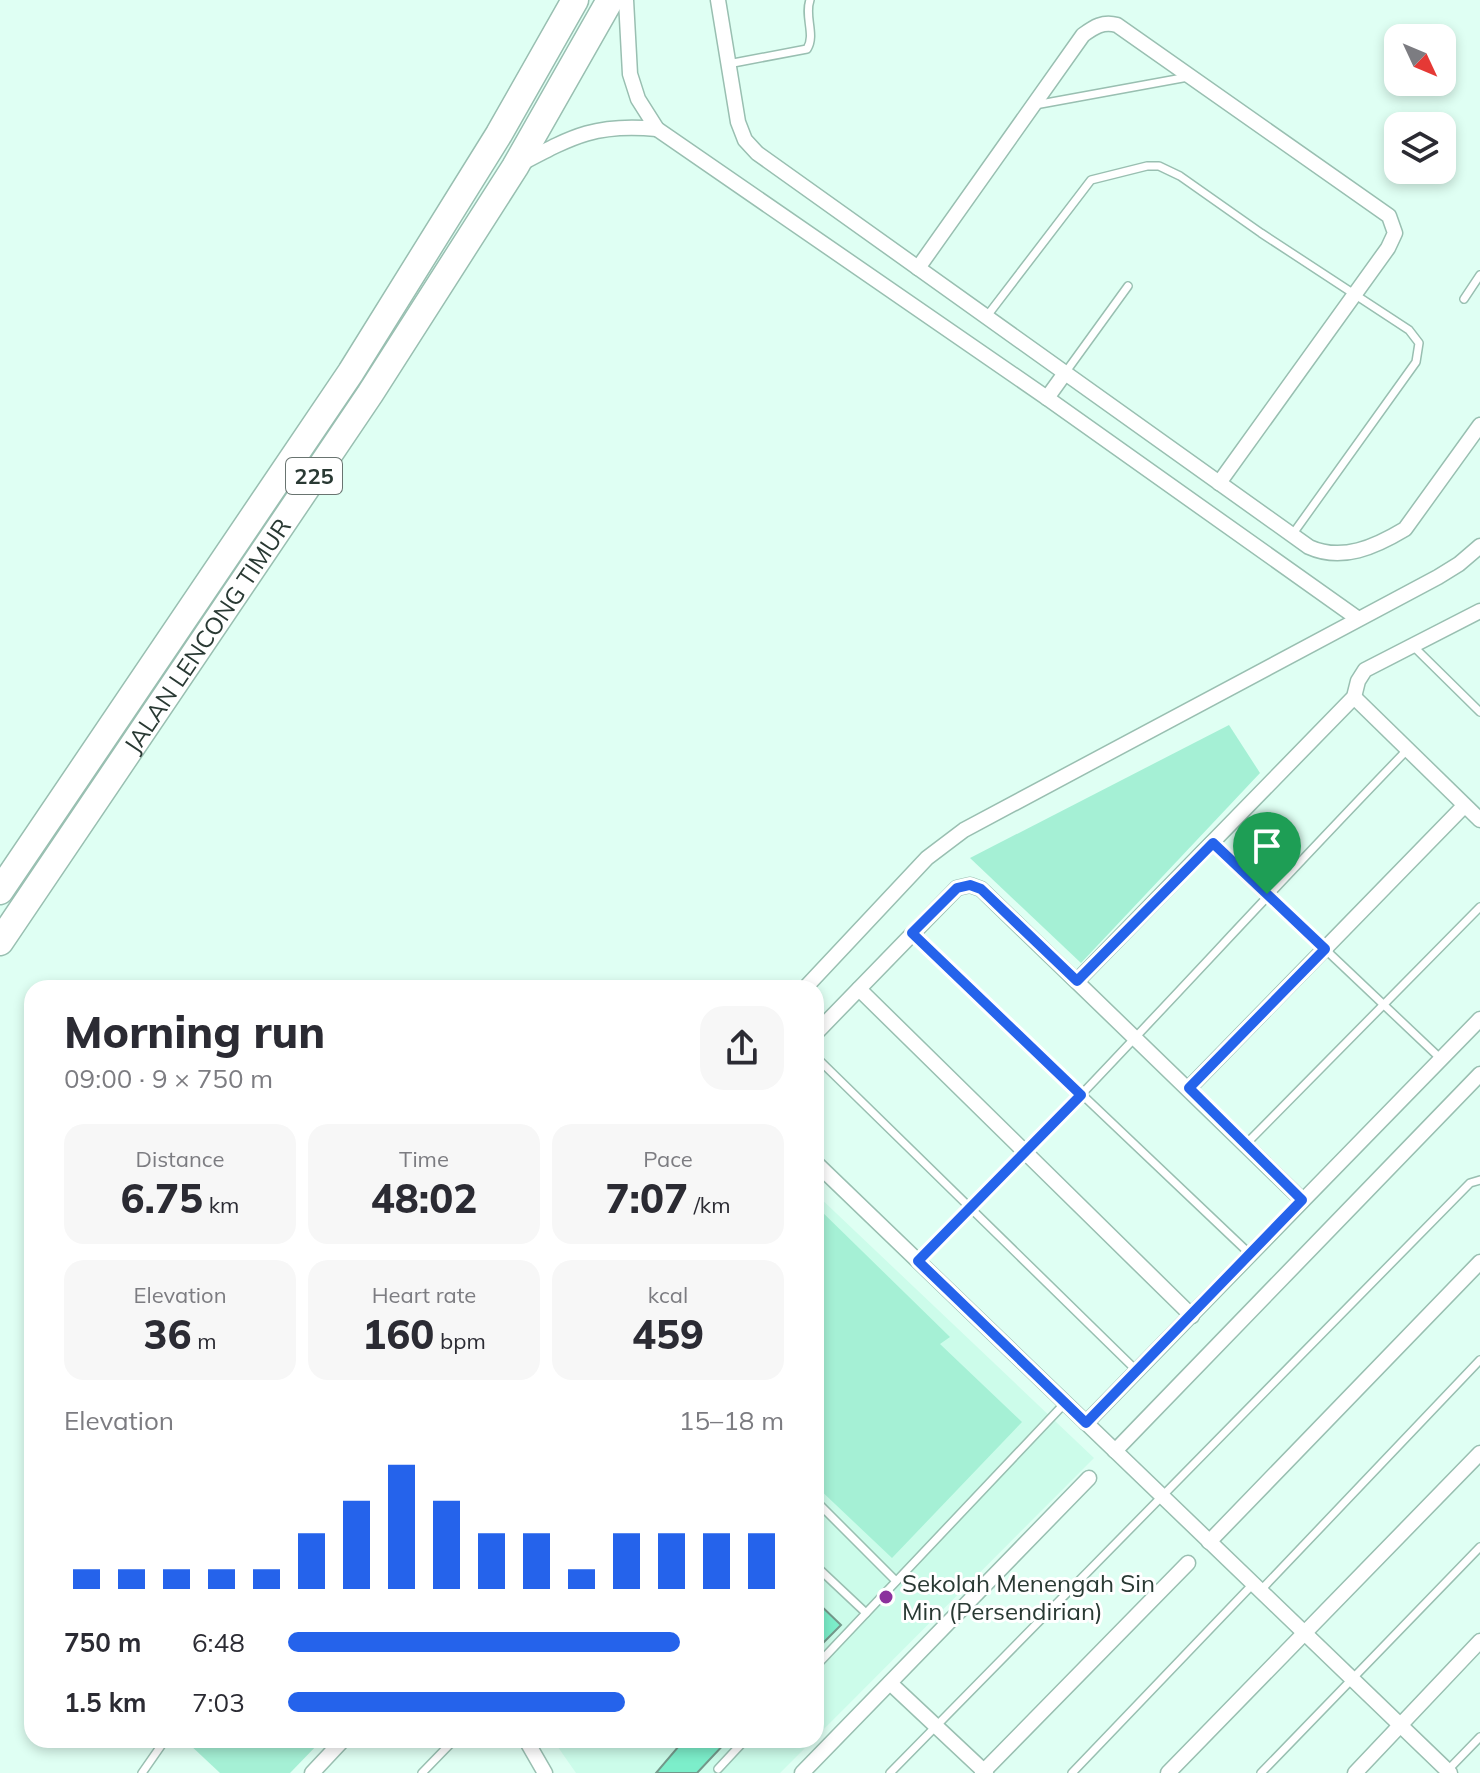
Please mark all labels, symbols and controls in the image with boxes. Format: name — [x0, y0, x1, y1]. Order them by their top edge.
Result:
north arrow — [1384, 24, 1456, 96]
map controls — [1384, 24, 1456, 184]
button: layers — [1384, 112, 1456, 184]
road number: 225 — [286, 458, 342, 494]
street label: JALAN LENCONG TIMUR — [117, 512, 297, 758]
pin — [1233, 812, 1301, 894]
icon: arrive — [1245, 824, 1289, 868]
text: Morning run — [64, 1004, 325, 1059]
button: share — [700, 1006, 784, 1090]
text: 09:00 · 9 × 750 m — [64, 1062, 273, 1095]
text: Distance — [136, 1145, 224, 1173]
text: Time — [399, 1145, 449, 1173]
text: Pace — [643, 1145, 693, 1173]
text: 6.75 — [121, 1173, 203, 1223]
text: 48:02 — [371, 1173, 477, 1223]
text: 7:07 — [605, 1173, 688, 1223]
text: km — [203, 1191, 239, 1219]
text: /km — [688, 1191, 731, 1219]
text: Elevation — [133, 1281, 227, 1309]
text: Heart rate — [372, 1281, 476, 1309]
text: kcal — [648, 1281, 688, 1309]
text: 36 — [143, 1309, 191, 1359]
text: 160 — [362, 1309, 434, 1359]
text: 459 — [632, 1309, 704, 1359]
text: m — [191, 1327, 217, 1355]
text: bpm — [434, 1327, 486, 1355]
text: Elevation — [64, 1404, 174, 1437]
text: 15–18 m — [679, 1404, 784, 1437]
place label: Sekolah Menengah Sin Min (Persendirian) — [902, 1568, 1155, 1626]
marker: Sekolah Menengah Sin Min (Persendirian) — [877, 1588, 895, 1606]
text: 750 m — [64, 1626, 141, 1659]
text: 6:48 — [192, 1626, 245, 1659]
text: 1.5 km — [64, 1686, 147, 1719]
text: 7:03 — [192, 1686, 245, 1719]

